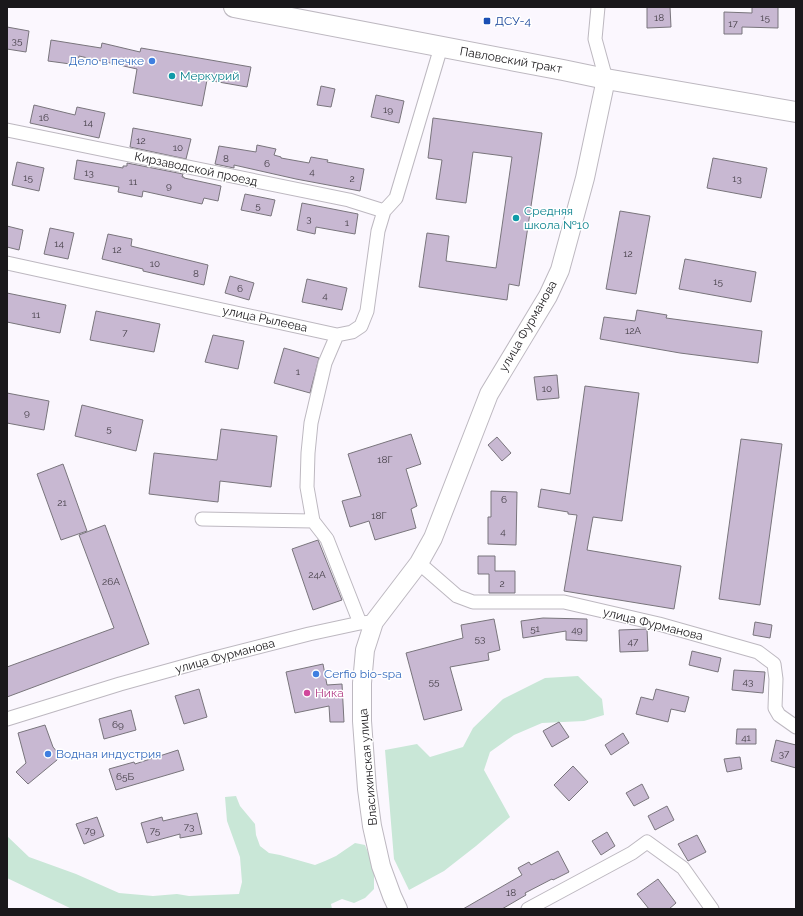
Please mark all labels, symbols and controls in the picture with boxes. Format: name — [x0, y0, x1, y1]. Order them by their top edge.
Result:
house number: 18 — [654, 12, 664, 23]
house number: 15 — [760, 12, 770, 23]
place label: ДСУ-4 — [495, 14, 532, 28]
marker: ДСУ-4 — [482, 16, 492, 26]
house number: 17 — [728, 18, 738, 29]
house number: 35 — [12, 35, 23, 46]
street label: Павловский тракт — [459, 44, 564, 76]
place label: Дело в печке — [68, 54, 144, 68]
marker: Дело в печке — [147, 56, 157, 66]
place label: Меркурий — [180, 69, 239, 83]
marker: Меркурий — [167, 71, 177, 81]
house number: 19 — [383, 104, 393, 115]
house number: 16 — [39, 112, 49, 123]
house number: 14 — [83, 117, 93, 128]
house number: 12 — [136, 135, 146, 146]
house number: 10 — [173, 142, 183, 153]
street label: Кирзаводской проезд — [133, 149, 259, 189]
house number: 8 — [223, 153, 229, 164]
house number: 6 — [264, 158, 270, 169]
house number: 4 — [309, 166, 315, 177]
house number: 13 — [84, 167, 94, 178]
house number: 15 — [23, 172, 33, 183]
house number: 2 — [349, 173, 355, 184]
house number: 13 — [732, 173, 742, 184]
house number: 11 — [129, 176, 138, 187]
house number: 9 — [166, 180, 172, 191]
house number: 5 — [255, 200, 261, 211]
place label: Средняя школа №10 — [524, 204, 589, 232]
house number: 3 — [306, 213, 312, 224]
marker: Средняя школа №10 — [511, 213, 521, 223]
house number: 1 — [345, 217, 350, 228]
house number: 14 — [54, 238, 64, 249]
house number: 12 — [112, 244, 122, 255]
house number: 12 — [623, 248, 633, 259]
house number: 10 — [150, 258, 160, 269]
house number: 8 — [193, 268, 199, 279]
house number: 15 — [713, 276, 723, 287]
street label: улица Фурманова — [496, 278, 560, 374]
house number: 6 — [237, 283, 243, 294]
house number: 4 — [322, 290, 328, 301]
street label: улица Рылеева — [221, 303, 309, 335]
house number: 11 — [32, 309, 41, 320]
house number: 12А — [625, 325, 641, 336]
house number: 7 — [122, 327, 128, 338]
house number: 1 — [296, 366, 301, 377]
house number: 10 — [542, 383, 552, 394]
house number: 9 — [24, 407, 30, 418]
house number: 5 — [106, 423, 112, 434]
house number: 18Г — [377, 454, 393, 465]
house number: 6 — [501, 494, 507, 505]
house number: 21 — [57, 497, 67, 508]
house number: 18Г — [371, 510, 387, 521]
house number: 4 — [500, 526, 506, 537]
house number: 24А — [308, 569, 326, 580]
house number: 26А — [102, 576, 120, 587]
house number: 2 — [499, 578, 505, 589]
street label: улица Фурманова — [602, 605, 704, 643]
house number: 51 — [530, 623, 541, 634]
house number: 49 — [571, 624, 583, 635]
house number: 53 — [475, 633, 485, 644]
street label: улица Фурманова — [174, 636, 276, 676]
house number: 47 — [628, 636, 639, 647]
place label: Cerfio bio-spa — [324, 667, 402, 681]
marker: Cerfio bio-spa — [311, 669, 321, 679]
house number: 55 — [429, 676, 440, 687]
house number: 43 — [743, 676, 753, 687]
place label: Ника — [315, 686, 344, 700]
marker: Ника — [302, 688, 312, 698]
street label: Власихинская улица — [356, 708, 380, 826]
house number: 69 — [112, 719, 124, 730]
house number: 41 — [741, 732, 752, 743]
place label: Водная индустрия — [56, 747, 161, 761]
house number: 37 — [779, 748, 790, 759]
marker: Водная индустрия — [43, 749, 53, 759]
house number: 65Б — [116, 771, 134, 782]
house number: 73 — [184, 821, 194, 832]
house number: 79 — [84, 825, 96, 836]
house number: 75 — [150, 825, 161, 836]
house number: 18 — [506, 887, 516, 898]

